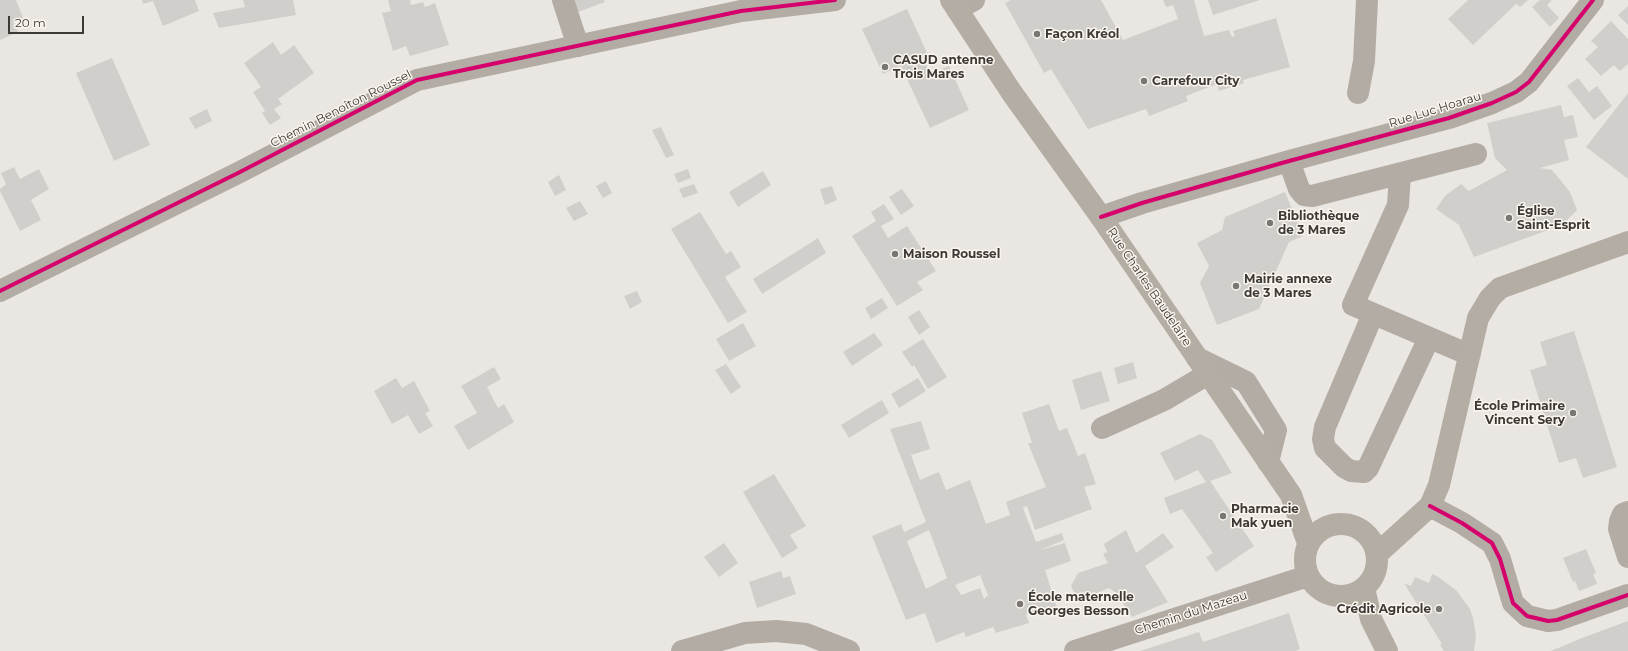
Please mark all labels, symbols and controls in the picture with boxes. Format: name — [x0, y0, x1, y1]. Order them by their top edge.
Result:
scale bar — [10, 8, 86, 34]
text: 20 m — [15, 15, 46, 30]
place label: Façon Kréol — [1045, 27, 1119, 41]
marker: Façon Kréol — [1032, 29, 1042, 39]
place label: CASUD antenne Trois Mares — [893, 53, 994, 81]
marker: CASUD antenne Trois Mares — [880, 62, 890, 72]
street label: Chemin Benoîton Roussel — [268, 67, 414, 151]
place label: Carrefour City — [1152, 74, 1239, 88]
marker: Carrefour City — [1139, 76, 1149, 86]
street label: Rue Luc Hoarau — [1387, 89, 1483, 131]
place label: Église Saint-Esprit — [1517, 204, 1590, 232]
place label: Bibliothèque de 3 Mares — [1278, 209, 1359, 237]
marker: Église Saint-Esprit — [1504, 213, 1514, 223]
marker: Bibliothèque de 3 Mares — [1265, 218, 1275, 228]
street label: Rue Charles Baudelaire — [1104, 225, 1194, 349]
place label: Maison Roussel — [903, 247, 1000, 261]
marker: Maison Roussel — [890, 249, 900, 259]
place label: Mairie annexe de 3 Mares — [1244, 272, 1332, 300]
marker: Mairie annexe de 3 Mares — [1231, 281, 1241, 291]
place label: École Primaire Vincent Sery — [1474, 399, 1565, 427]
marker: École Primaire Vincent Sery — [1568, 408, 1578, 418]
place label: Pharmacie Mak yuen — [1231, 502, 1299, 530]
marker: Pharmacie Mak yuen — [1218, 511, 1228, 521]
street label: Chemin du Mazeau — [1133, 588, 1249, 638]
place label: École maternelle Georges Besson — [1028, 590, 1134, 618]
marker: École maternelle Georges Besson — [1015, 599, 1025, 609]
place label: Crédit Agricole — [1337, 602, 1431, 616]
marker: Crédit Agricole — [1434, 604, 1444, 614]

